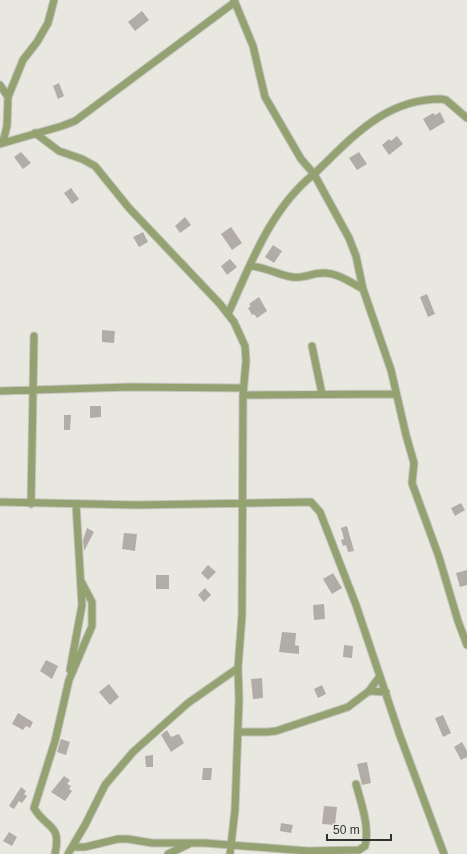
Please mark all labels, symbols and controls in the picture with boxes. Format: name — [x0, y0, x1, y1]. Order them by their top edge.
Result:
scale bar — [327, 816, 391, 842]
text: 50 m — [333, 823, 360, 837]

